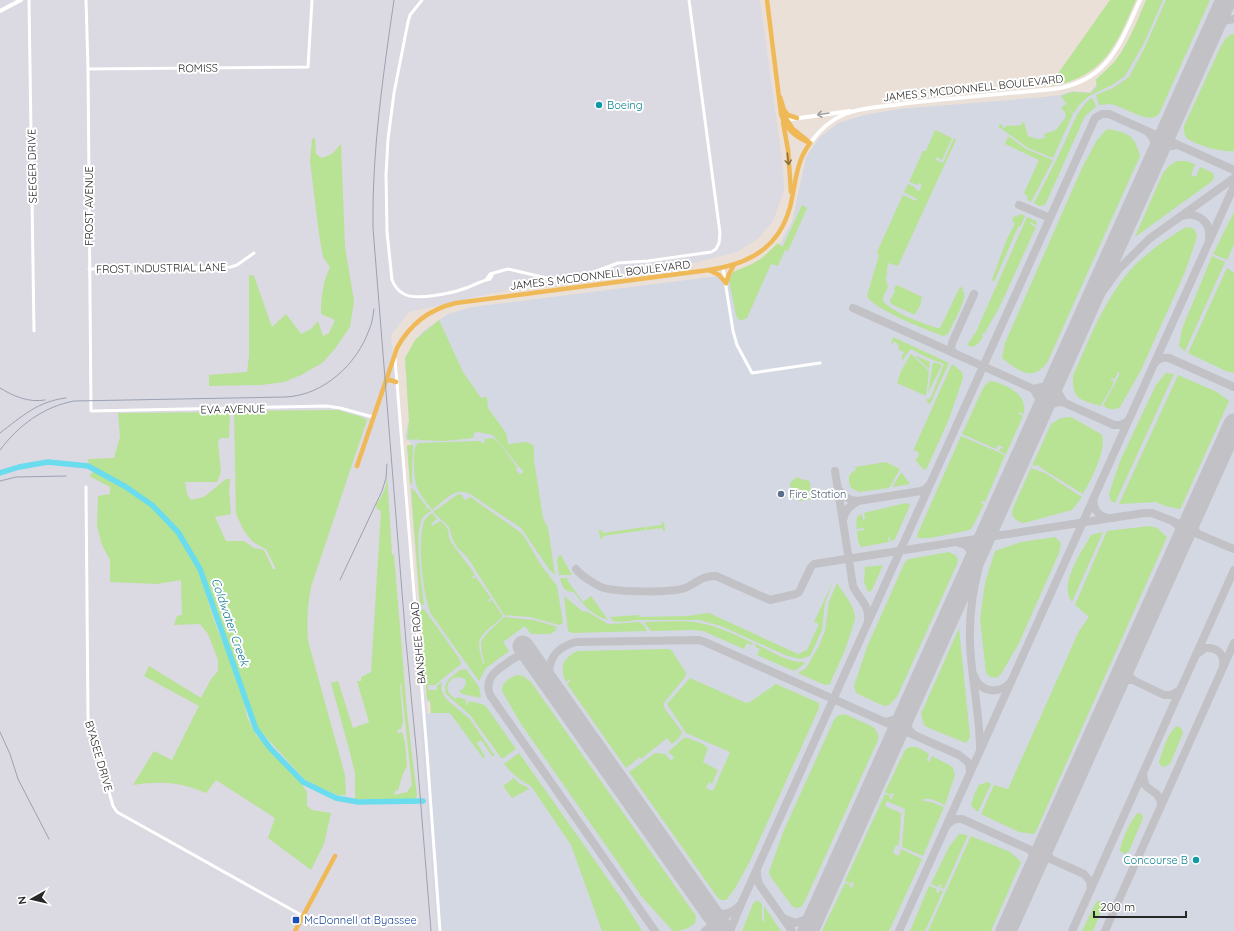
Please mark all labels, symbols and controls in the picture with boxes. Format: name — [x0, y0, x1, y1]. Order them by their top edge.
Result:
street label: ROMISS — [178, 61, 218, 75]
street label: JAMES S MCDONNELL BOULEVARD — [882, 72, 1064, 104]
place label: Boeing — [607, 98, 643, 112]
marker: Boeing — [594, 100, 604, 110]
one-way arrow — [817, 110, 830, 118]
street label: SEEGER DRIVE — [24, 129, 40, 203]
one-way arrow — [785, 152, 792, 165]
street label: FROST AVENUE — [82, 166, 96, 246]
street label: JAMES S MCDONNELL BOULEVARD — [509, 257, 691, 293]
street label: FROST INDUSTRIAL LANE — [96, 260, 226, 276]
street label: EVA AVENUE — [200, 401, 266, 417]
place label: Fire Station — [789, 487, 846, 501]
marker: Fire Station — [776, 489, 786, 499]
water label: Coldwater Creek — [208, 576, 253, 669]
street label: BANSHEE ROAD — [407, 601, 429, 685]
street label: BYASEE DRIVE — [82, 719, 116, 793]
place label: Concourse B — [1123, 853, 1188, 867]
marker: Concourse B — [1191, 855, 1201, 865]
north arrow — [12, 879, 52, 919]
scale bar — [1094, 893, 1186, 919]
text: N — [15, 895, 30, 905]
text: 200 m — [1100, 899, 1135, 914]
place label: McDonnell at Byassee — [304, 913, 417, 927]
marker: McDonnell at Byassee — [291, 915, 301, 925]

